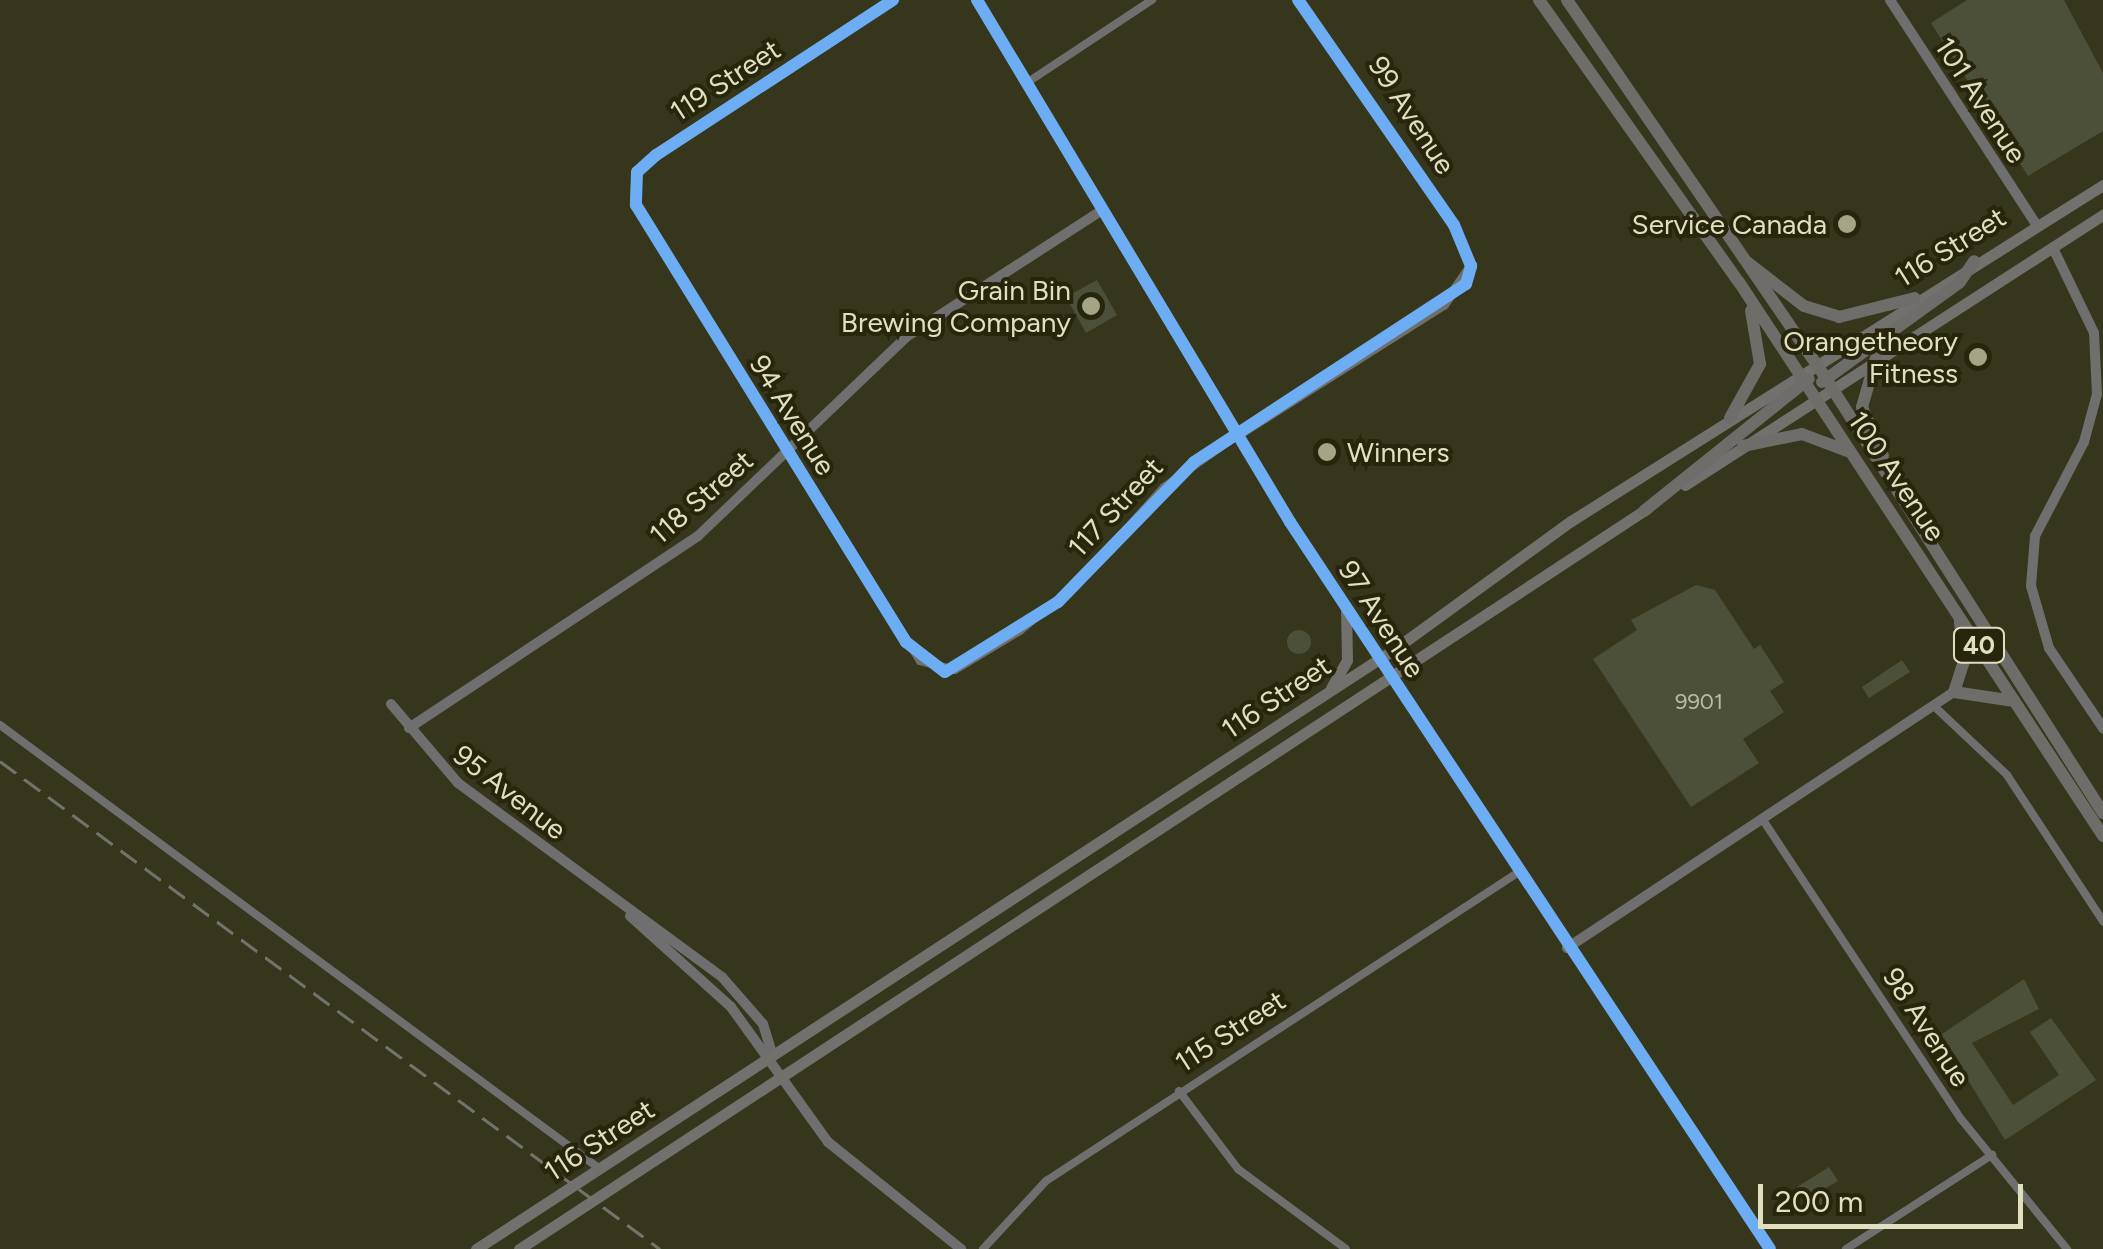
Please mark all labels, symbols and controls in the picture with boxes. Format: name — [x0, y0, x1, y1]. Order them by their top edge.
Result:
street label: 101 Avenue — [1928, 31, 2034, 169]
street label: 119 Street — [664, 32, 786, 128]
street label: 99 Avenue — [1362, 50, 1462, 180]
street label: 116 Street — [1888, 200, 2012, 294]
place label: Service Canada — [1632, 207, 1827, 241]
marker: Service Canada — [1836, 213, 1858, 235]
place label: Grain Bin Brewing Company — [841, 273, 1071, 339]
marker: Grain Bin Brewing Company — [1080, 295, 1102, 317]
place label: Orangetheory Fitness — [1783, 324, 1958, 390]
marker: Orangetheory Fitness — [1967, 346, 1989, 368]
street label: 94 Avenue — [743, 349, 843, 481]
street label: 100 Avenue — [1841, 405, 1953, 547]
place label: Winners — [1347, 435, 1449, 469]
marker: Winners — [1316, 441, 1338, 463]
street label: 118 Street — [643, 443, 759, 551]
street label: 117 Street — [1061, 450, 1169, 564]
street label: 97 Avenue — [1332, 554, 1432, 684]
road number: 40 — [1952, 625, 2006, 665]
street label: 116 Street — [1215, 648, 1337, 746]
house number: 9901 — [1675, 689, 1723, 715]
street label: 95 Avenue — [447, 738, 573, 846]
street label: 98 Avenue — [1876, 961, 1978, 1093]
street label: 115 Street — [1169, 983, 1291, 1079]
street label: 116 Street — [538, 1092, 660, 1188]
scale bar — [1763, 1164, 2028, 1226]
text: 200 m — [1775, 1183, 1863, 1220]

